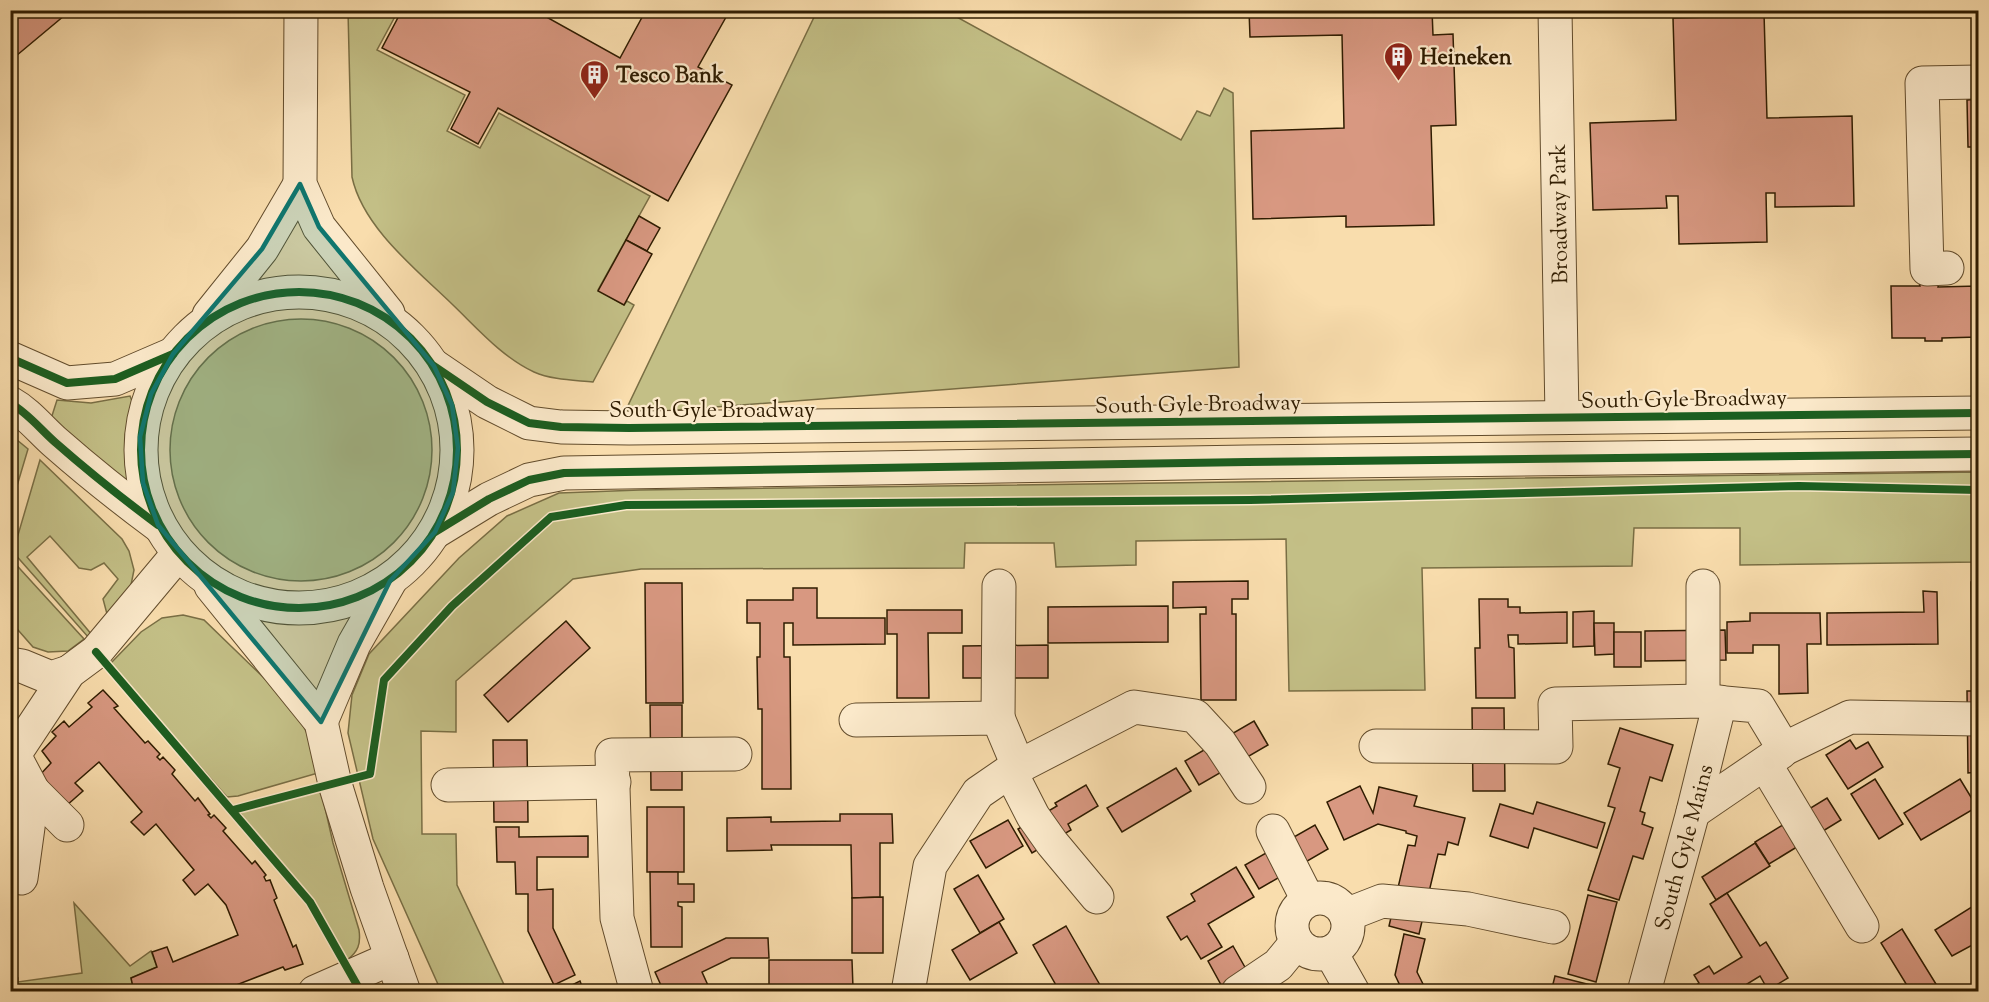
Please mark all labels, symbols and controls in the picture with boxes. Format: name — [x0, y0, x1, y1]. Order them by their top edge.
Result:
building icon: Heineken — [1383, 40, 1415, 82]
place label: Heineken — [1420, 43, 1512, 75]
building icon: Tesco Bank — [579, 58, 611, 100]
place label: Tesco Bank — [616, 61, 724, 93]
street label: Broadway Park — [1544, 144, 1578, 284]
street label: South Gyle Broadway — [1581, 383, 1787, 419]
street label: South Gyle Broadway — [1095, 388, 1301, 424]
street label: South Gyle Broadway — [609, 396, 815, 428]
street label: South Gyle Mains — [1648, 761, 1723, 934]

